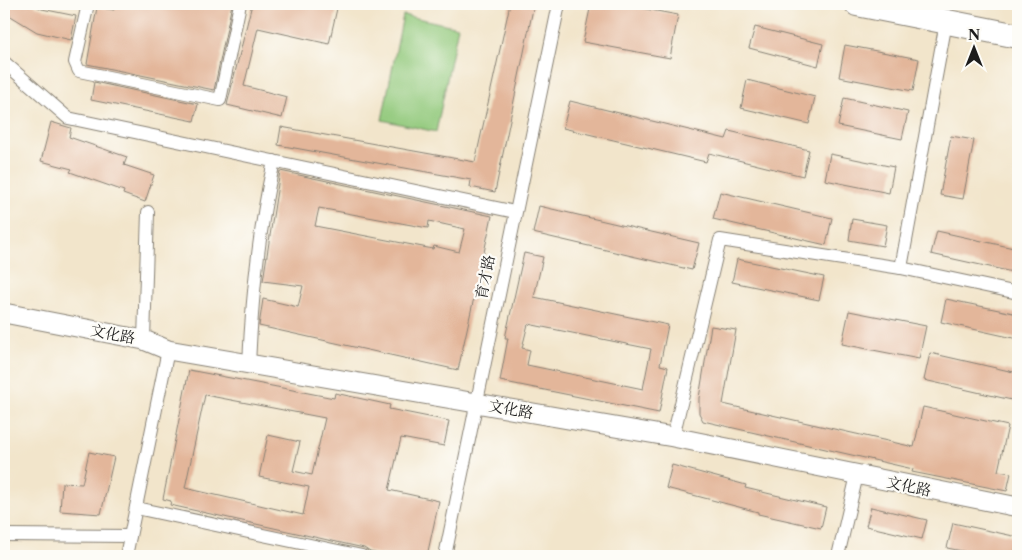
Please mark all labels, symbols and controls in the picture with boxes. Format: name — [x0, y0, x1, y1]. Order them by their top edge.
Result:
north arrow — [950, 22, 1000, 72]
text: N — [968, 26, 980, 44]
street label: 育才路 — [471, 253, 499, 301]
street label: 文化路 — [89, 320, 137, 348]
street label: 文化路 — [487, 396, 535, 422]
street label: 文化路 — [885, 472, 933, 500]

